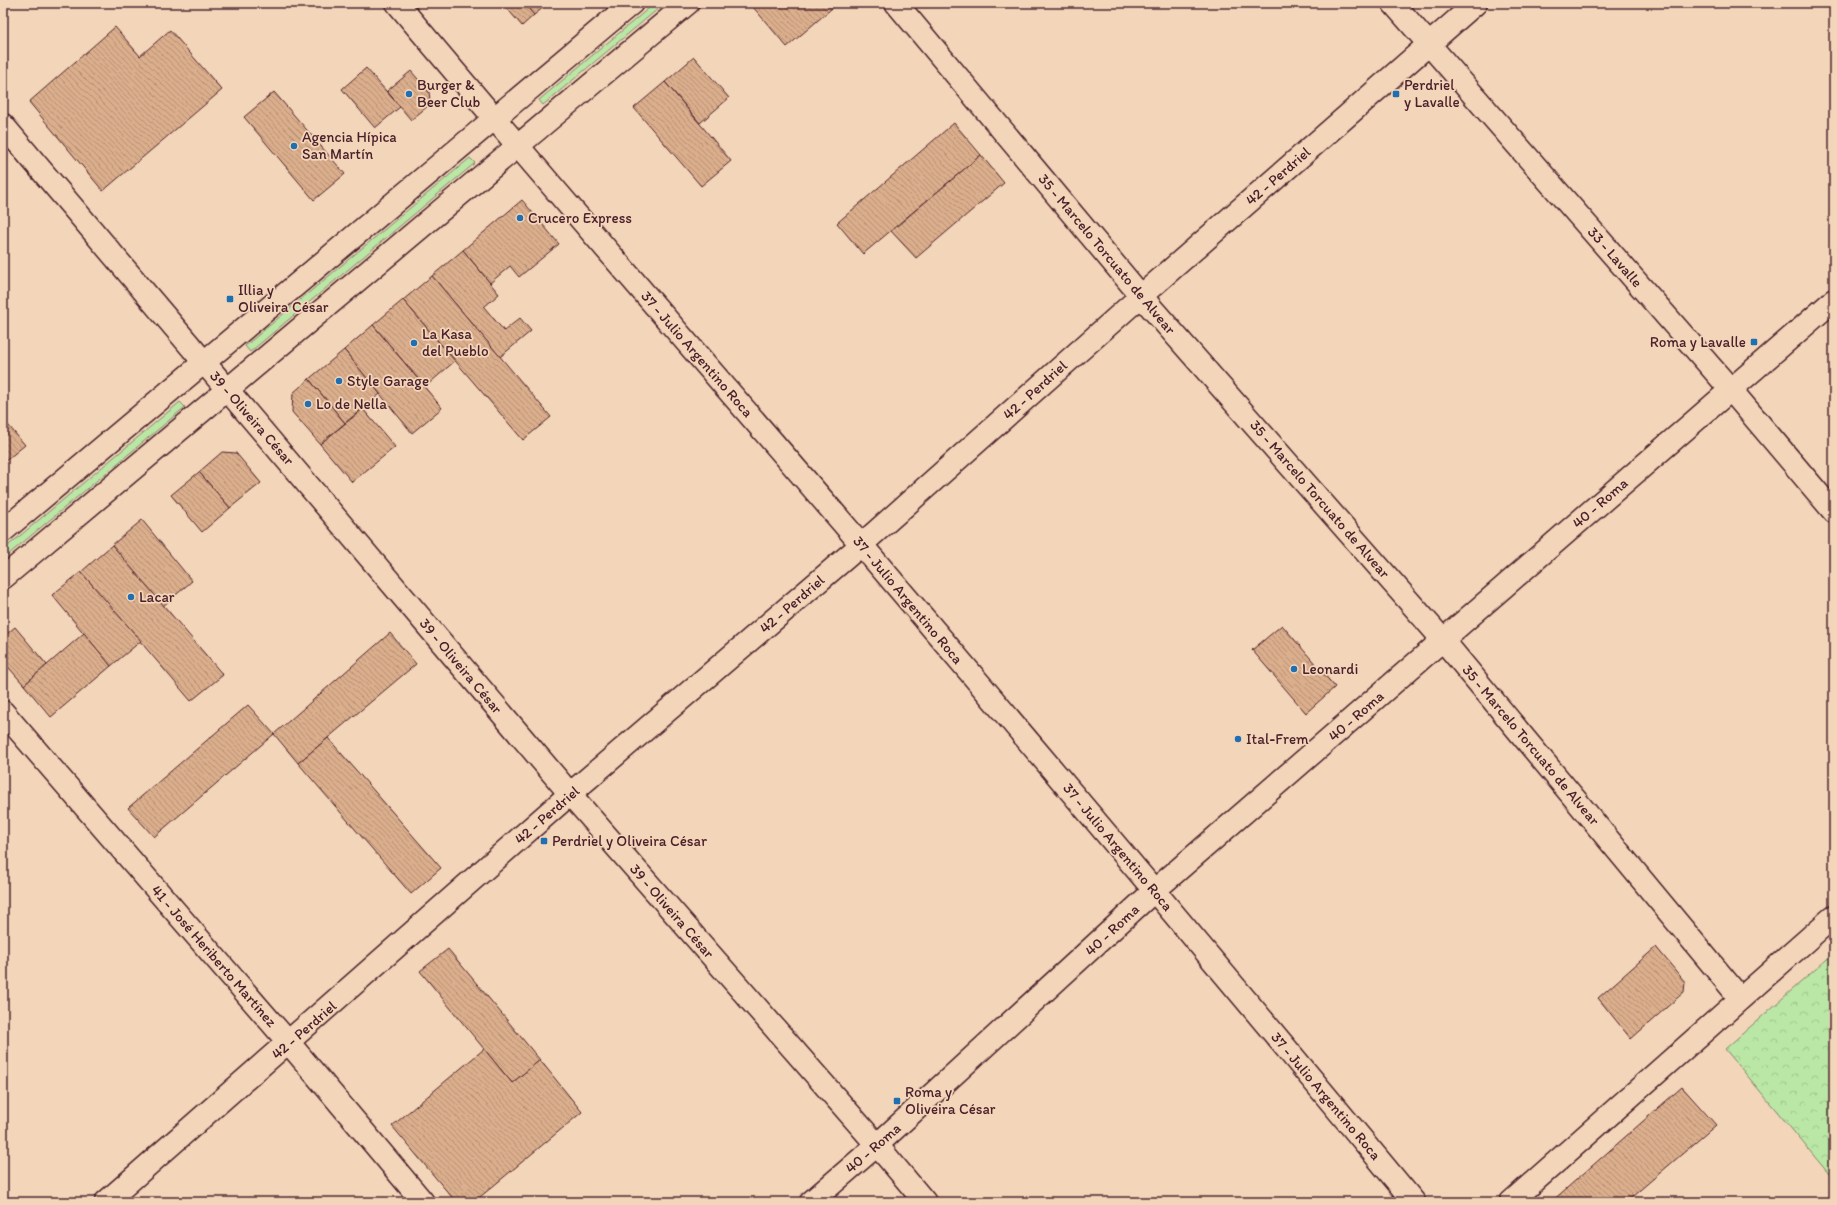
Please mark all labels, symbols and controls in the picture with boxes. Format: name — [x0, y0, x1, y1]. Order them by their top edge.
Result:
place label: Burger & Beer Club — [417, 76, 481, 111]
place label: Perdriel y Lavalle — [1404, 76, 1460, 111]
marker: Burger & Beer Club — [404, 89, 414, 99]
marker: Perdriel y Lavalle — [1391, 89, 1401, 99]
place label: Agencia Hípica San Martín — [302, 128, 397, 163]
marker: Agencia Hípica San Martín — [289, 141, 299, 151]
street label: 42 - Perdriel — [1242, 142, 1315, 209]
street label: 35 - Marcelo Torcuato de Alvear — [1034, 170, 1180, 338]
place label: Crucero Express — [528, 209, 632, 227]
marker: Crucero Express — [515, 213, 525, 223]
street label: 33 - Lavalle — [1584, 223, 1646, 291]
place label: Illia y Oliveira César — [238, 281, 329, 316]
street label: 37 - Julio Argentino Roca — [637, 287, 757, 421]
marker: Illia y Oliveira César — [225, 294, 235, 304]
place label: La Kasa del Pueblo — [422, 325, 489, 360]
place label: Roma y Lavalle — [1650, 333, 1746, 351]
marker: Roma y Lavalle — [1749, 337, 1759, 347]
marker: La Kasa del Pueblo — [409, 338, 419, 348]
street label: 42 - Perdriel — [999, 356, 1071, 424]
street label: 39 - Oliveira César — [206, 367, 298, 469]
place label: Style Garage — [347, 372, 429, 390]
marker: Style Garage — [334, 376, 344, 386]
place label: Lo de Nella — [316, 395, 387, 413]
marker: Lo de Nella — [303, 399, 313, 409]
street label: 35 - Marcelo Torcuato de Alvear — [1246, 416, 1394, 582]
street label: 40 - Roma — [1569, 474, 1632, 532]
street label: 37 - Julio Argentino Roca — [849, 532, 967, 668]
street label: 42 - Perdriel — [756, 570, 829, 637]
place label: Lacar — [139, 588, 175, 606]
marker: Lacar — [126, 592, 136, 602]
street label: 39 - Oliveira César — [416, 615, 506, 718]
place label: Leonardi — [1302, 660, 1358, 678]
street label: 35 - Marcelo Torcuato de Alvear — [1458, 661, 1604, 829]
marker: Leonardi — [1289, 664, 1299, 674]
street label: 40 - Roma — [1325, 687, 1388, 745]
place label: Ital-Frem — [1246, 730, 1309, 748]
marker: Ital-Frem — [1233, 734, 1243, 744]
street label: 37 - Julio Argentino Roca — [1059, 779, 1177, 915]
street label: 42 - Perdriel — [511, 781, 584, 848]
place label: Perdriel y Oliveira César — [552, 832, 707, 850]
marker: Perdriel y Oliveira César — [539, 836, 549, 846]
street label: 39 - Oliveira César — [626, 860, 718, 962]
street label: 41 - José Heriberto Martínez — [147, 881, 281, 1031]
street label: 40 - Roma — [1081, 900, 1143, 960]
street label: 42 - Perdriel — [268, 996, 341, 1063]
street label: 37 - Julio Argentino Roca — [1267, 1028, 1385, 1164]
place label: Roma y Oliveira César — [905, 1083, 996, 1118]
marker: Roma y Oliveira César — [892, 1096, 902, 1106]
street label: 40 - Roma — [842, 1119, 905, 1177]

